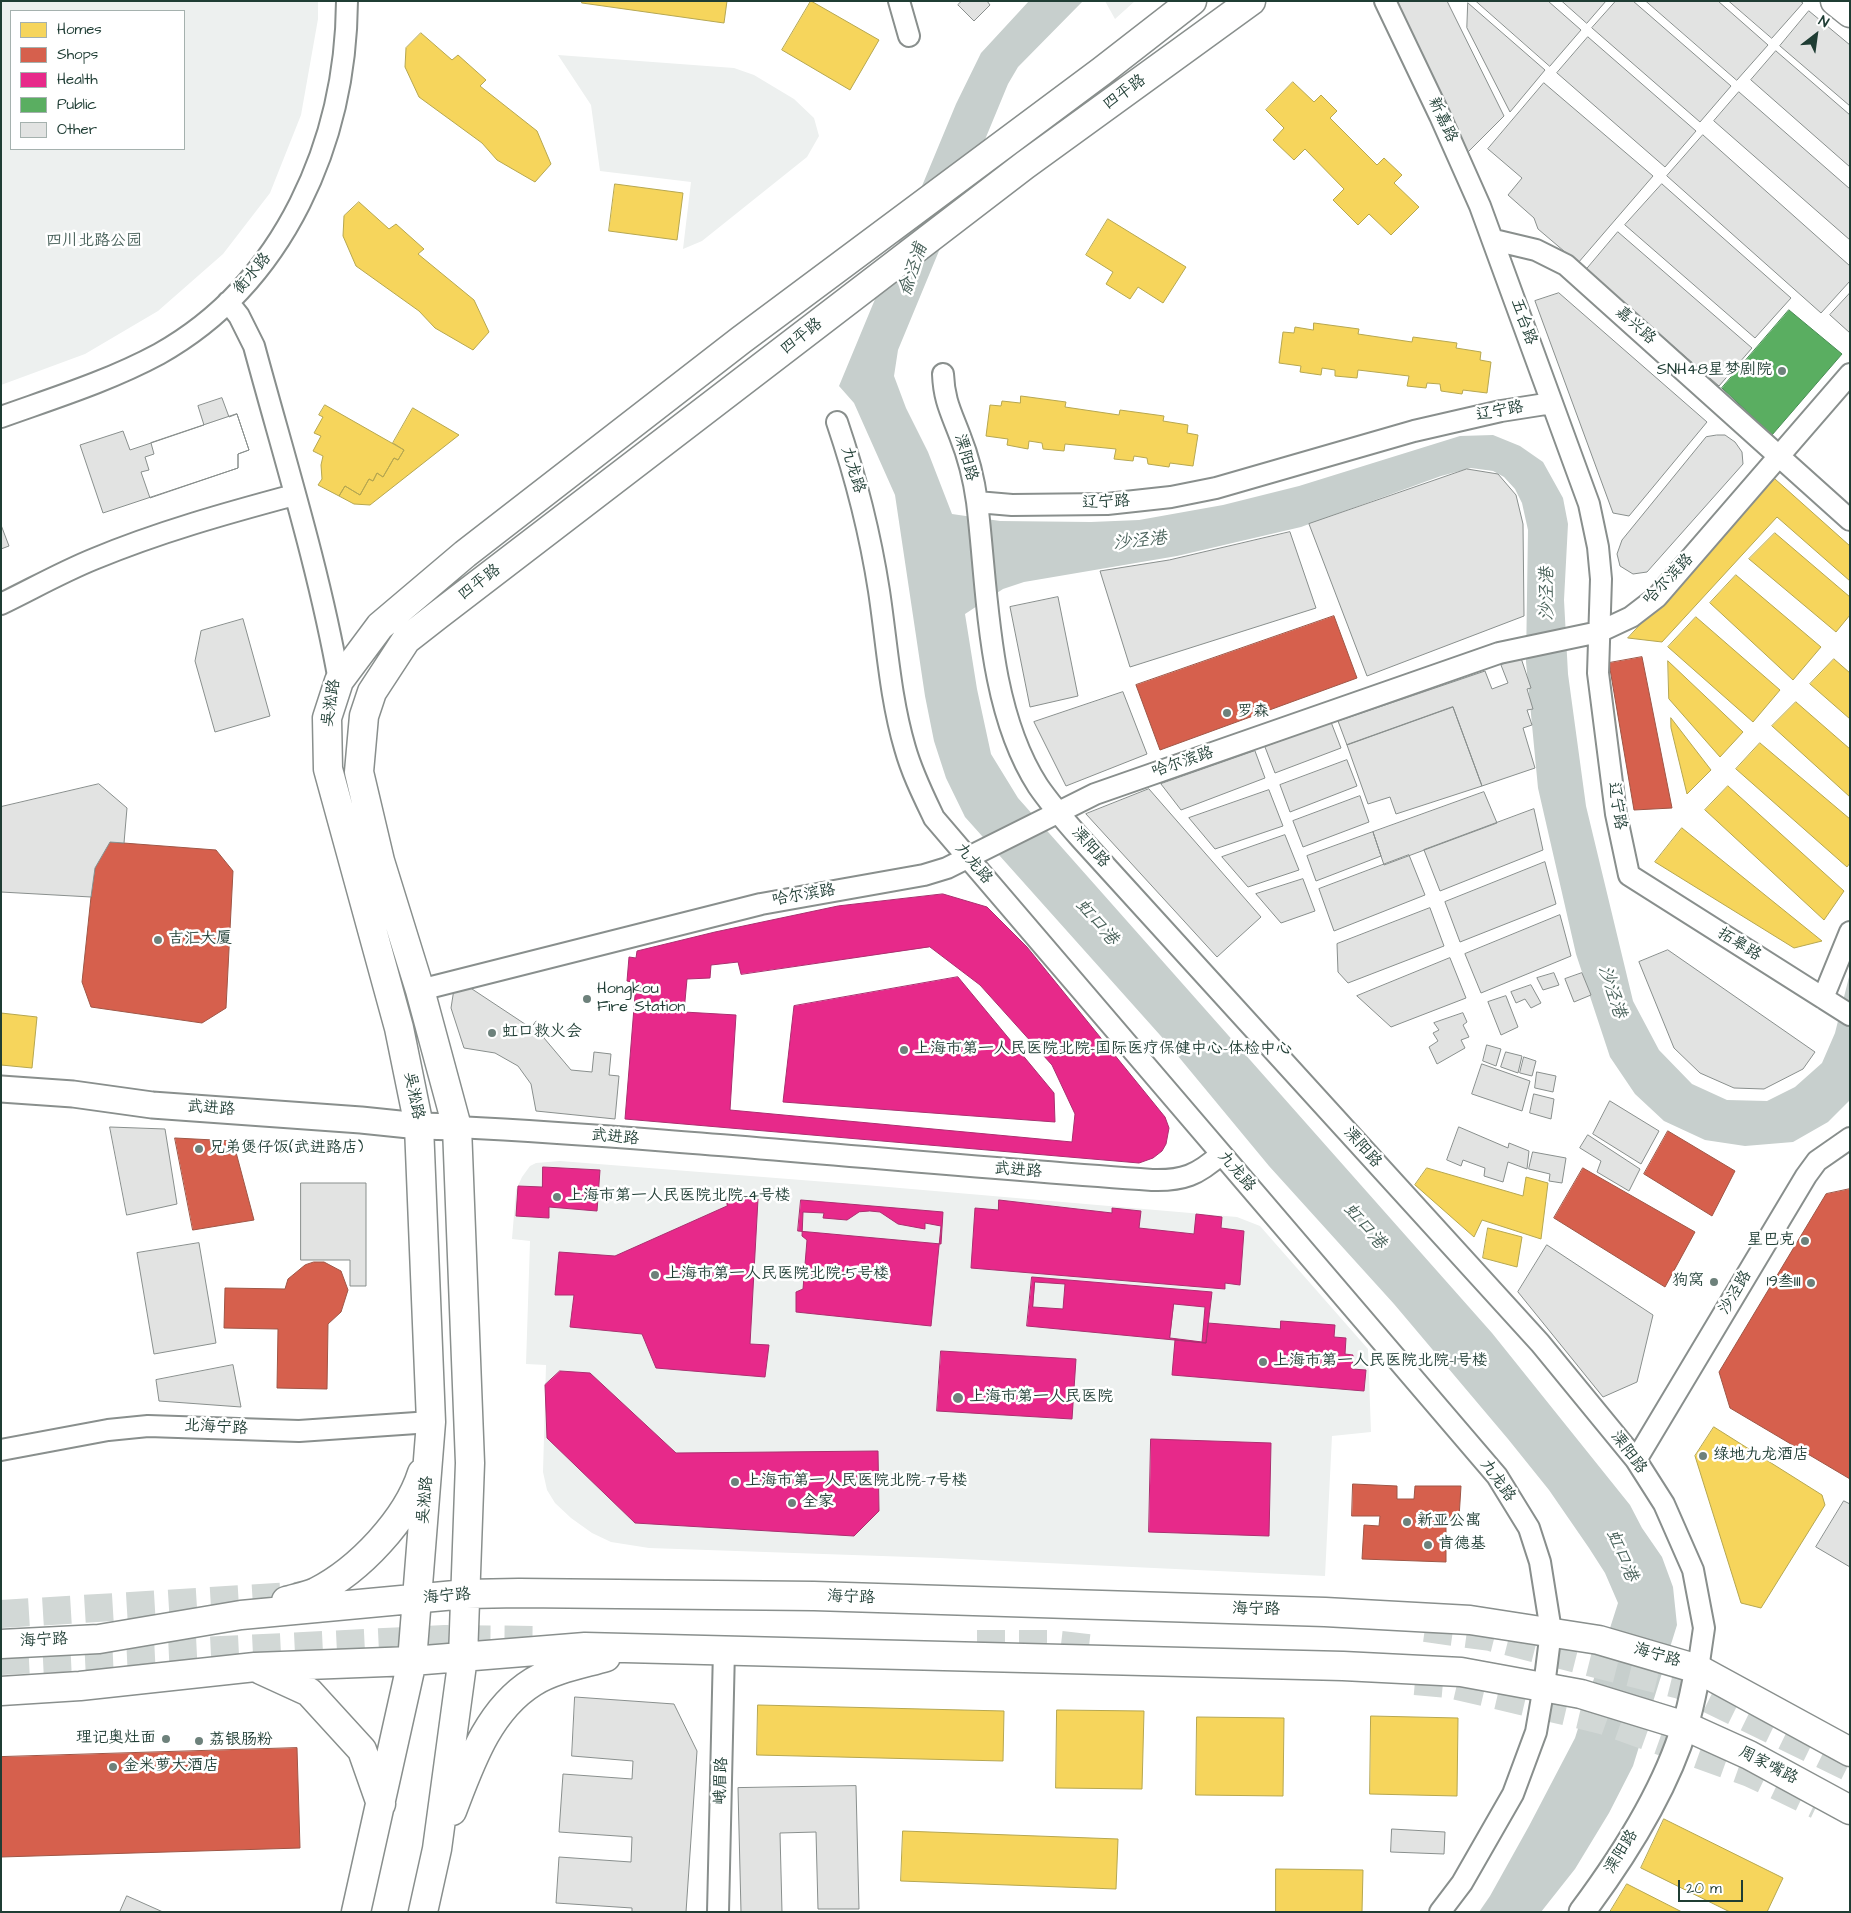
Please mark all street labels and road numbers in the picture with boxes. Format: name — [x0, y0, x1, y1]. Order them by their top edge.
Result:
street label: 四平路 — [1100, 71, 1150, 115]
street label: 新嘉路 — [1423, 94, 1461, 146]
street label: 衡水路 — [230, 249, 276, 299]
street label: 五台路 — [1506, 296, 1540, 348]
street label: 嘉兴路 — [1611, 303, 1659, 349]
street label: 四平路 — [777, 315, 827, 359]
street label: 辽宁路 — [1475, 398, 1525, 426]
street label: 溧阳路 — [949, 432, 981, 484]
street label: 九龙路 — [836, 444, 868, 496]
street label: 辽宁路 — [1082, 492, 1130, 514]
street label: 哈尔滨路 — [1640, 550, 1698, 610]
street label: 四平路 — [455, 561, 505, 605]
street label: 吴淞路 — [319, 678, 345, 728]
street label: 哈尔滨路 — [1150, 744, 1216, 782]
street label: 辽宁路 — [1603, 781, 1629, 831]
street label: 溧阳路 — [1067, 824, 1113, 872]
street label: 九龙路 — [950, 839, 996, 889]
street label: 哈尔滨路 — [771, 881, 837, 911]
street label: 拓皋路 — [1714, 924, 1764, 966]
street label: 吴淞路 — [399, 1071, 427, 1121]
street label: 武进路 — [186, 1098, 236, 1120]
street label: 溧阳路 — [1339, 1124, 1385, 1172]
street label: 武进路 — [590, 1126, 640, 1150]
street label: 九龙路 — [1213, 1148, 1259, 1196]
street label: 武进路 — [993, 1160, 1043, 1182]
street label: 沙泾路 — [1715, 1267, 1757, 1319]
street label: 北海宁路 — [184, 1417, 248, 1439]
street label: 溧阳路 — [1606, 1428, 1650, 1478]
street label: 九龙路 — [1475, 1456, 1519, 1506]
street label: 吴淞路 — [414, 1475, 438, 1525]
street label: 海宁路 — [422, 1585, 472, 1609]
street label: 海宁路 — [827, 1588, 875, 1608]
street label: 海宁路 — [1232, 1600, 1280, 1620]
street label: 海宁路 — [20, 1630, 68, 1652]
street label: 海宁路 — [1631, 1640, 1683, 1672]
street label: 周家嘴路 — [1735, 1743, 1801, 1789]
street label: 峨眉路 — [712, 1757, 732, 1805]
street label: 溧阳路 — [1601, 1827, 1643, 1877]

